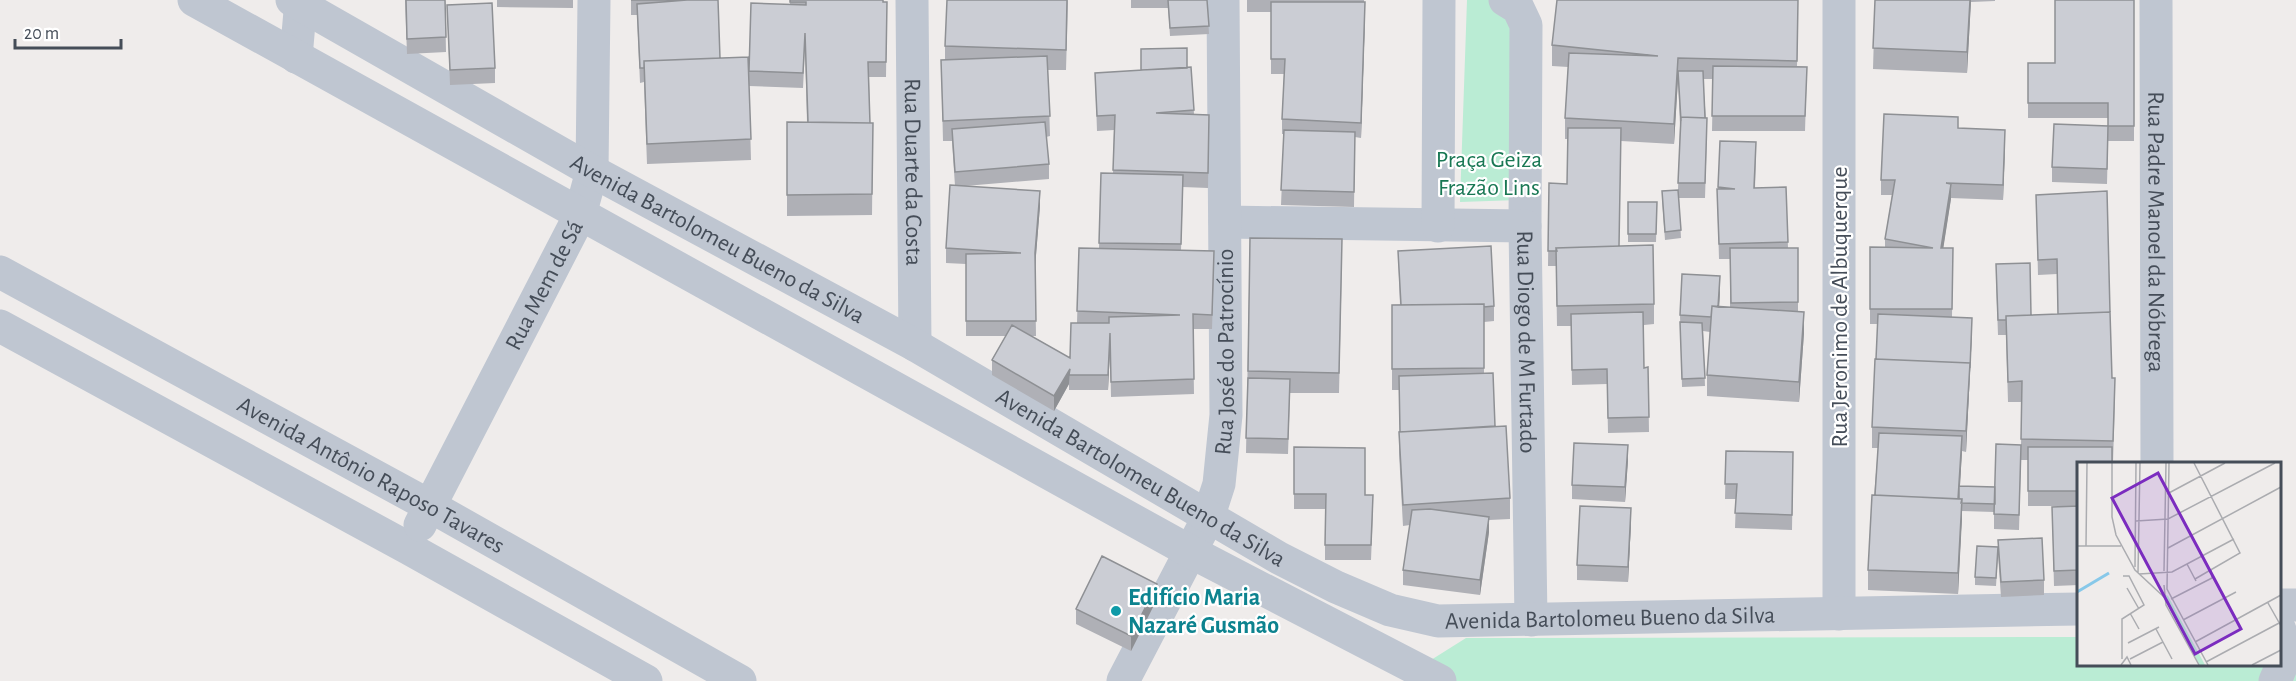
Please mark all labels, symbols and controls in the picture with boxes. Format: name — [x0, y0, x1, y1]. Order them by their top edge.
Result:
scale bar — [15, 12, 122, 50]
text: 20 m — [24, 25, 59, 43]
street label: Rua Duarte da Costa — [900, 78, 925, 266]
street label: Rua Padre Manoel da Nóbrega — [2143, 91, 2168, 373]
park label: Praça Geiza Frazão Lins — [1436, 148, 1542, 200]
street label: Avenida Bartolomeu Bueno da Silva — [566, 150, 868, 328]
street label: Rua Jeronimo de Albuquerque — [1828, 166, 1852, 448]
street label: Rua Mem de Sá — [501, 217, 588, 354]
street label: Rua Diogo de M Furtado — [1512, 230, 1539, 454]
street label: Rua José do Patrocínio — [1211, 249, 1239, 456]
street label: Avenida Bartolomeu Bueno da Silva — [992, 384, 1289, 572]
street label: Avenida Antônio Raposo Tavares — [233, 393, 508, 559]
inset map — [2077, 462, 2281, 666]
place label: Edifício Maria Nazaré Gusmão — [1128, 586, 1279, 638]
marker: Edifício Maria Nazaré Gusmão — [1109, 604, 1123, 618]
street label: Avenida Bartolomeu Bueno da Silva — [1445, 604, 1776, 634]

